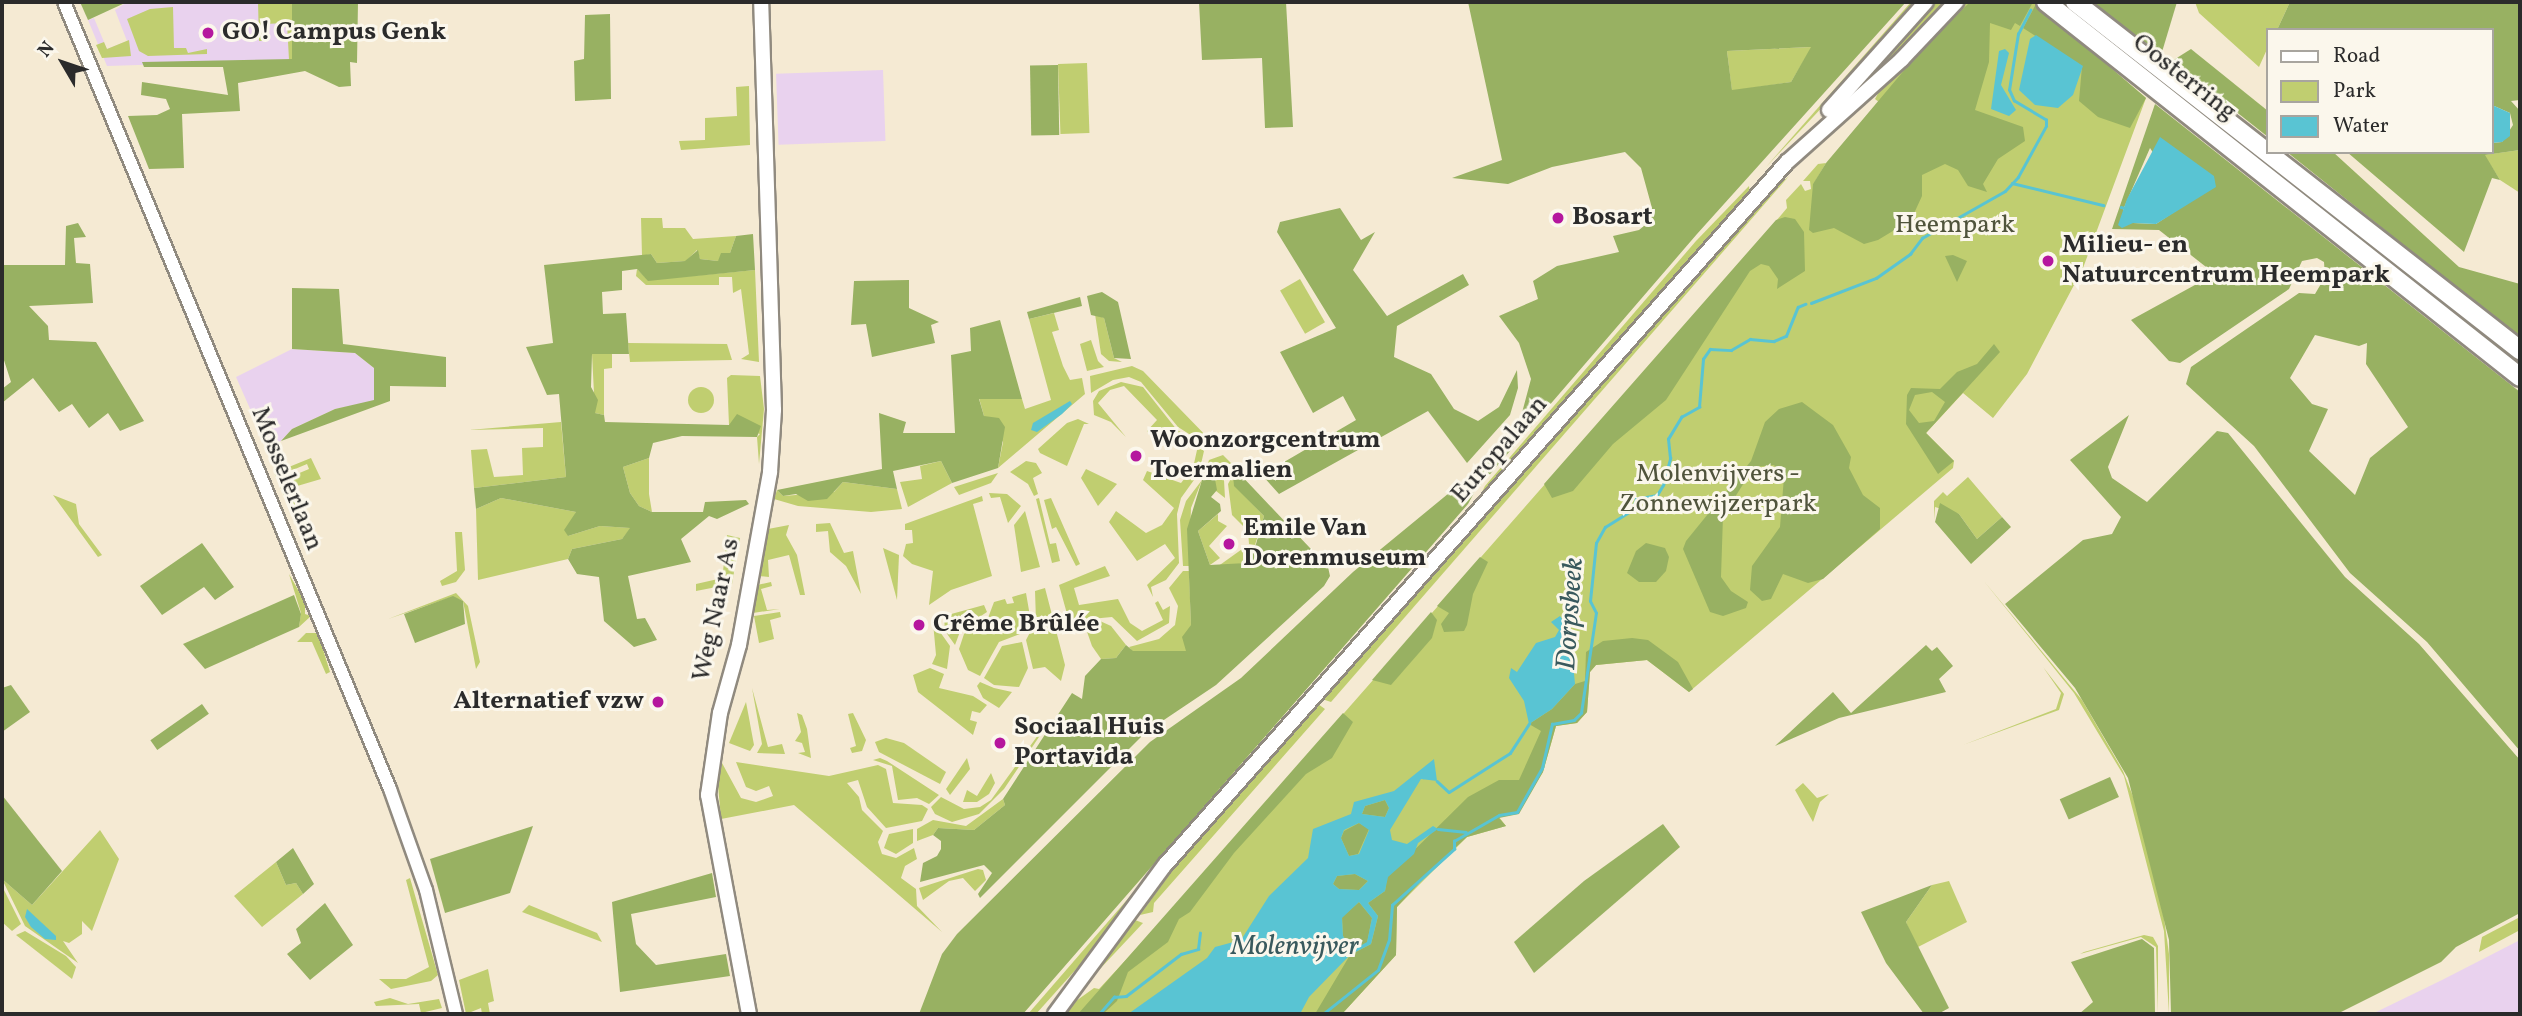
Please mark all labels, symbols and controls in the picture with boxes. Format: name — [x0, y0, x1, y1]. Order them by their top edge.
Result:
place label: GO! Campus Genk — [222, 17, 446, 49]
marker: GO! Campus Genk — [200, 25, 216, 41]
north arrow — [28, 28, 98, 98]
street label: Oosterring — [2126, 28, 2242, 128]
legend — [2266, 28, 2494, 154]
text: N — [32, 36, 61, 63]
text: Road — [2333, 42, 2380, 71]
text: Park — [2333, 77, 2376, 106]
text: Water — [2333, 112, 2389, 141]
place label: Bosart — [1572, 202, 1653, 234]
marker: Bosart — [1550, 210, 1566, 226]
park label: Heempark — [1895, 210, 2015, 242]
place label: Milieu- en Natuurcentrum Heempark — [2062, 230, 2390, 292]
marker: Milieu- en Natuurcentrum Heempark — [2040, 253, 2056, 269]
street label: Europalaan — [1445, 390, 1555, 510]
street label: Mosselerlaan — [243, 403, 329, 555]
place label: Woonzorgcentrum Toermalien — [1150, 425, 1381, 486]
marker: Woonzorgcentrum Toermalien — [1128, 448, 1144, 464]
park label: Molenvijvers - Zonnewijzerpark — [1619, 459, 1817, 520]
place label: Emile Van Dorenmuseum — [1243, 513, 1427, 574]
street label: Weg Naar As — [687, 536, 747, 684]
marker: Emile Van Dorenmuseum — [1221, 536, 1237, 552]
water label: Dorpsbeek — [1550, 556, 1592, 672]
place label: Crême Brûlée — [933, 609, 1100, 641]
marker: Crême Brûlée — [911, 617, 927, 633]
place label: Alternatief vzw — [455, 686, 644, 718]
marker: Alternatief vzw — [650, 694, 666, 710]
place label: Sociaal Huis Portavida — [1014, 712, 1164, 774]
marker: Sociaal Huis Portavida — [992, 735, 1008, 751]
water label: Molenvijver — [1231, 930, 1359, 964]

